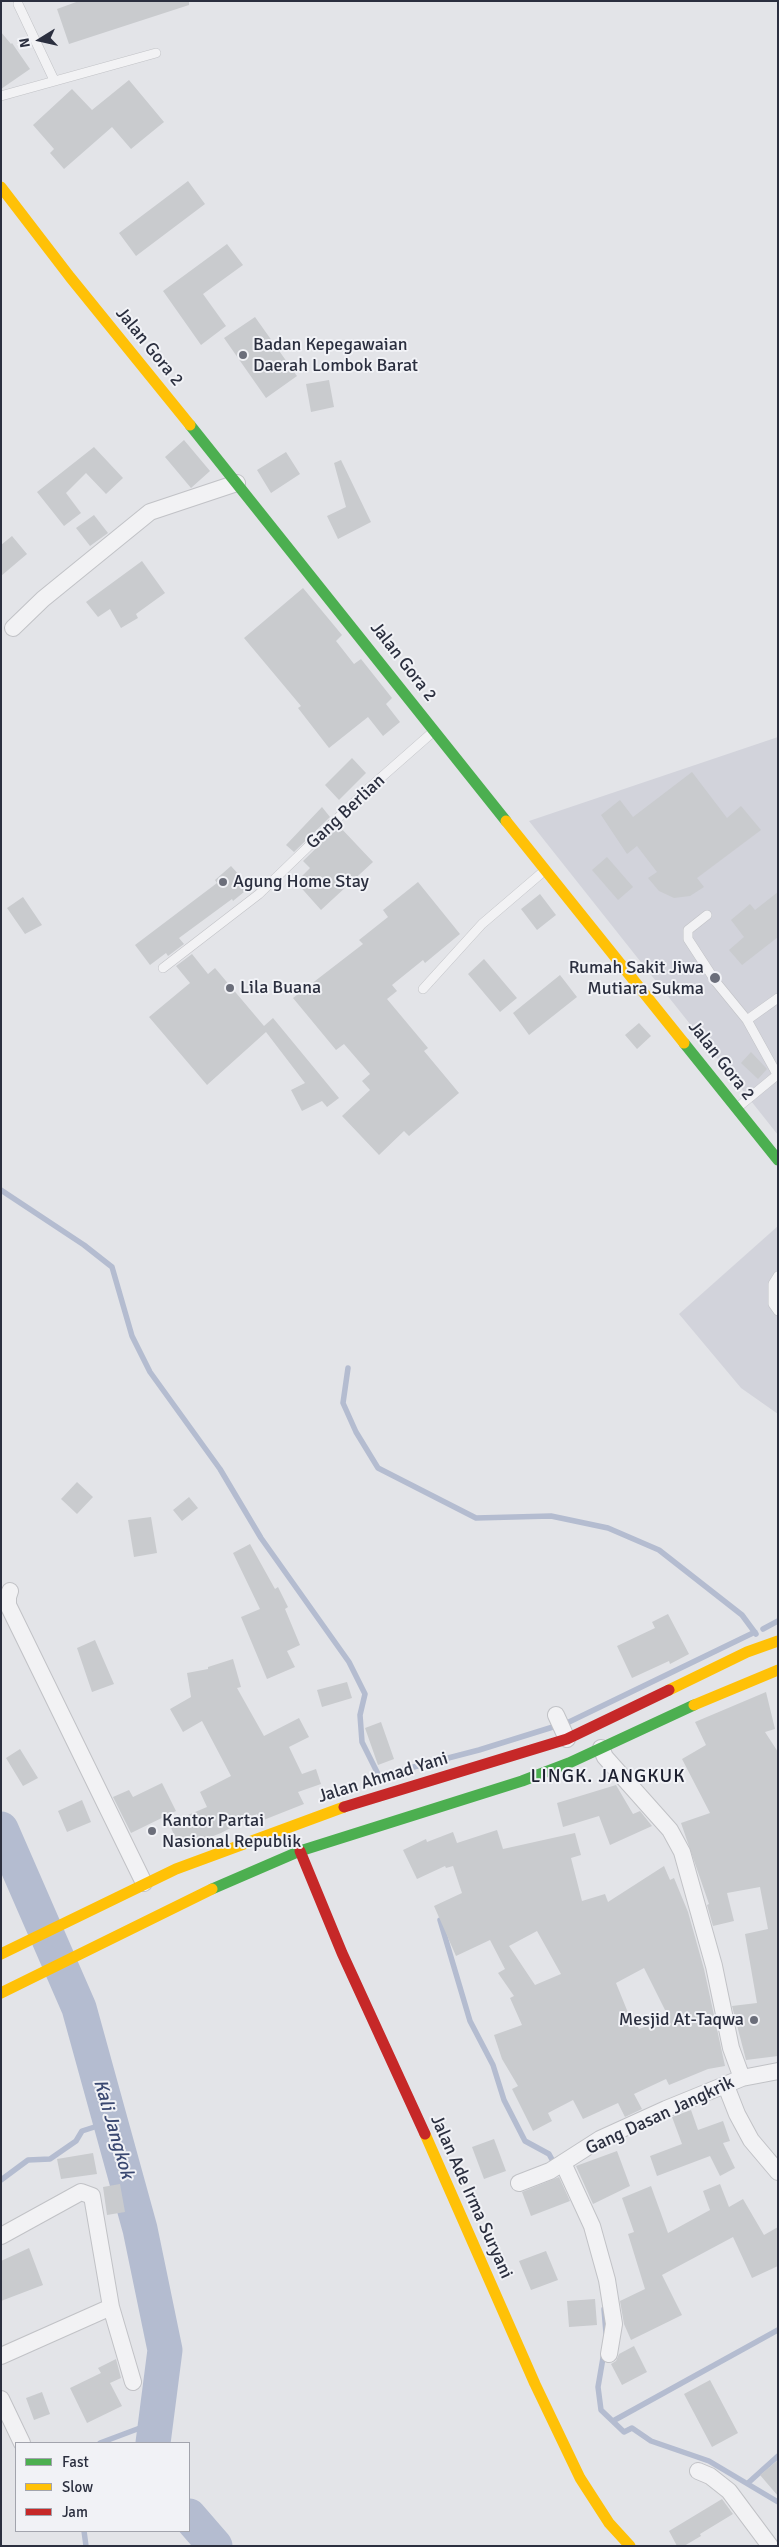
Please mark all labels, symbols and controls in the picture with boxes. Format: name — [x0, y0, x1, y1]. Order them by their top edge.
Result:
north arrow — [15, 15, 65, 65]
text: N — [16, 36, 34, 49]
street label: Jalan Gora 2 — [111, 303, 187, 391]
place label: Badan Kepegawaian Daerah Lombok Barat — [253, 334, 418, 376]
marker: Badan Kepegawaian Daerah Lombok Barat — [237, 349, 249, 361]
street label: Jalan Gora 2 — [365, 618, 441, 706]
street label: Gang Berlian — [302, 770, 390, 854]
place label: Agung Home Stay — [233, 871, 369, 893]
marker: Agung Home Stay — [217, 876, 229, 888]
place label: Rumah Sakit Jiwa Mutiara Sukma — [569, 957, 704, 1000]
marker: Rumah Sakit Jiwa Mutiara Sukma — [708, 971, 722, 985]
place label: Lila Buana — [240, 977, 321, 999]
marker: Lila Buana — [224, 982, 236, 994]
street label: Jalan Gora 2 — [683, 1017, 759, 1105]
street label: Jalan Ahmad Yani — [315, 1748, 451, 1808]
district label: LINGK. JANGKUK — [529, 1766, 687, 1788]
place label: Kantor Partai Nasional Republik — [162, 1810, 301, 1852]
marker: Kantor Partai Nasional Republik — [146, 1825, 158, 1837]
place label: Mesjid At-Taqwa — [619, 2009, 744, 2031]
marker: Mesjid At-Taqwa — [748, 2014, 760, 2026]
street label: Gang Dasan Jangkrik — [582, 2072, 738, 2160]
water label: Kali Jangkok — [88, 2077, 138, 2181]
street label: Jalan Ade Irma Suryani — [425, 2112, 517, 2282]
legend — [15, 2442, 190, 2532]
text: Fast — [62, 2453, 89, 2471]
text: Slow — [62, 2478, 93, 2496]
text: Jam — [62, 2503, 88, 2521]

